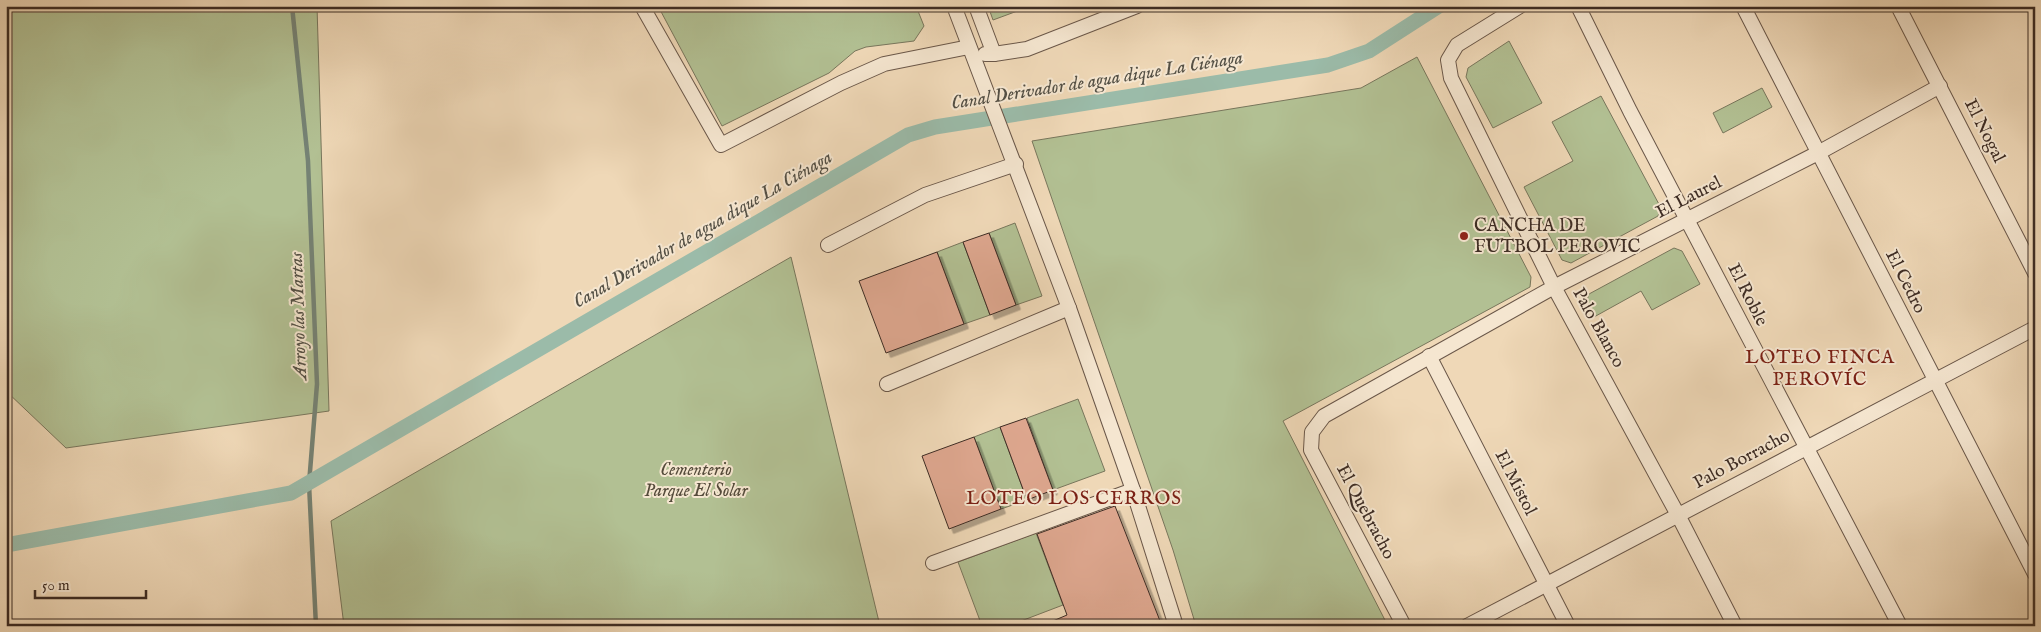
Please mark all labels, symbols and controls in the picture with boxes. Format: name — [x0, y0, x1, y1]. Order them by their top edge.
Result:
water label: Canal Derivador de agua dique La Ciénaga — [949, 46, 1245, 116]
street label: El Nogal — [1958, 95, 2010, 167]
water label: Canal Derivador de agua dique La Ciénaga — [569, 146, 837, 314]
street label: El Laurel — [1652, 172, 1726, 224]
place label: CANCHA DE FUTBOL PEROVIC — [1474, 215, 1641, 259]
marker: CANCHA DE FUTBOL PEROVIC — [1458, 230, 1470, 242]
street label: El Cedro — [1879, 246, 1931, 318]
water label: Arroyo las Martas — [285, 251, 313, 382]
street label: El Roble — [1721, 260, 1773, 330]
street label: Palo Blanco — [1567, 284, 1630, 372]
district label: LOTEO FINCA PEROVÍC — [1745, 346, 1895, 392]
street label: Palo Borracho — [1690, 425, 1794, 495]
street label: El Mistol — [1489, 447, 1541, 520]
park label: Cementerio Parque El Solar — [644, 459, 749, 503]
street label: El Quebracho — [1330, 460, 1400, 564]
district label: LOTEO LOS CERROS — [966, 487, 1182, 511]
scale bar — [35, 567, 146, 599]
text: 50 m — [42, 576, 70, 595]

